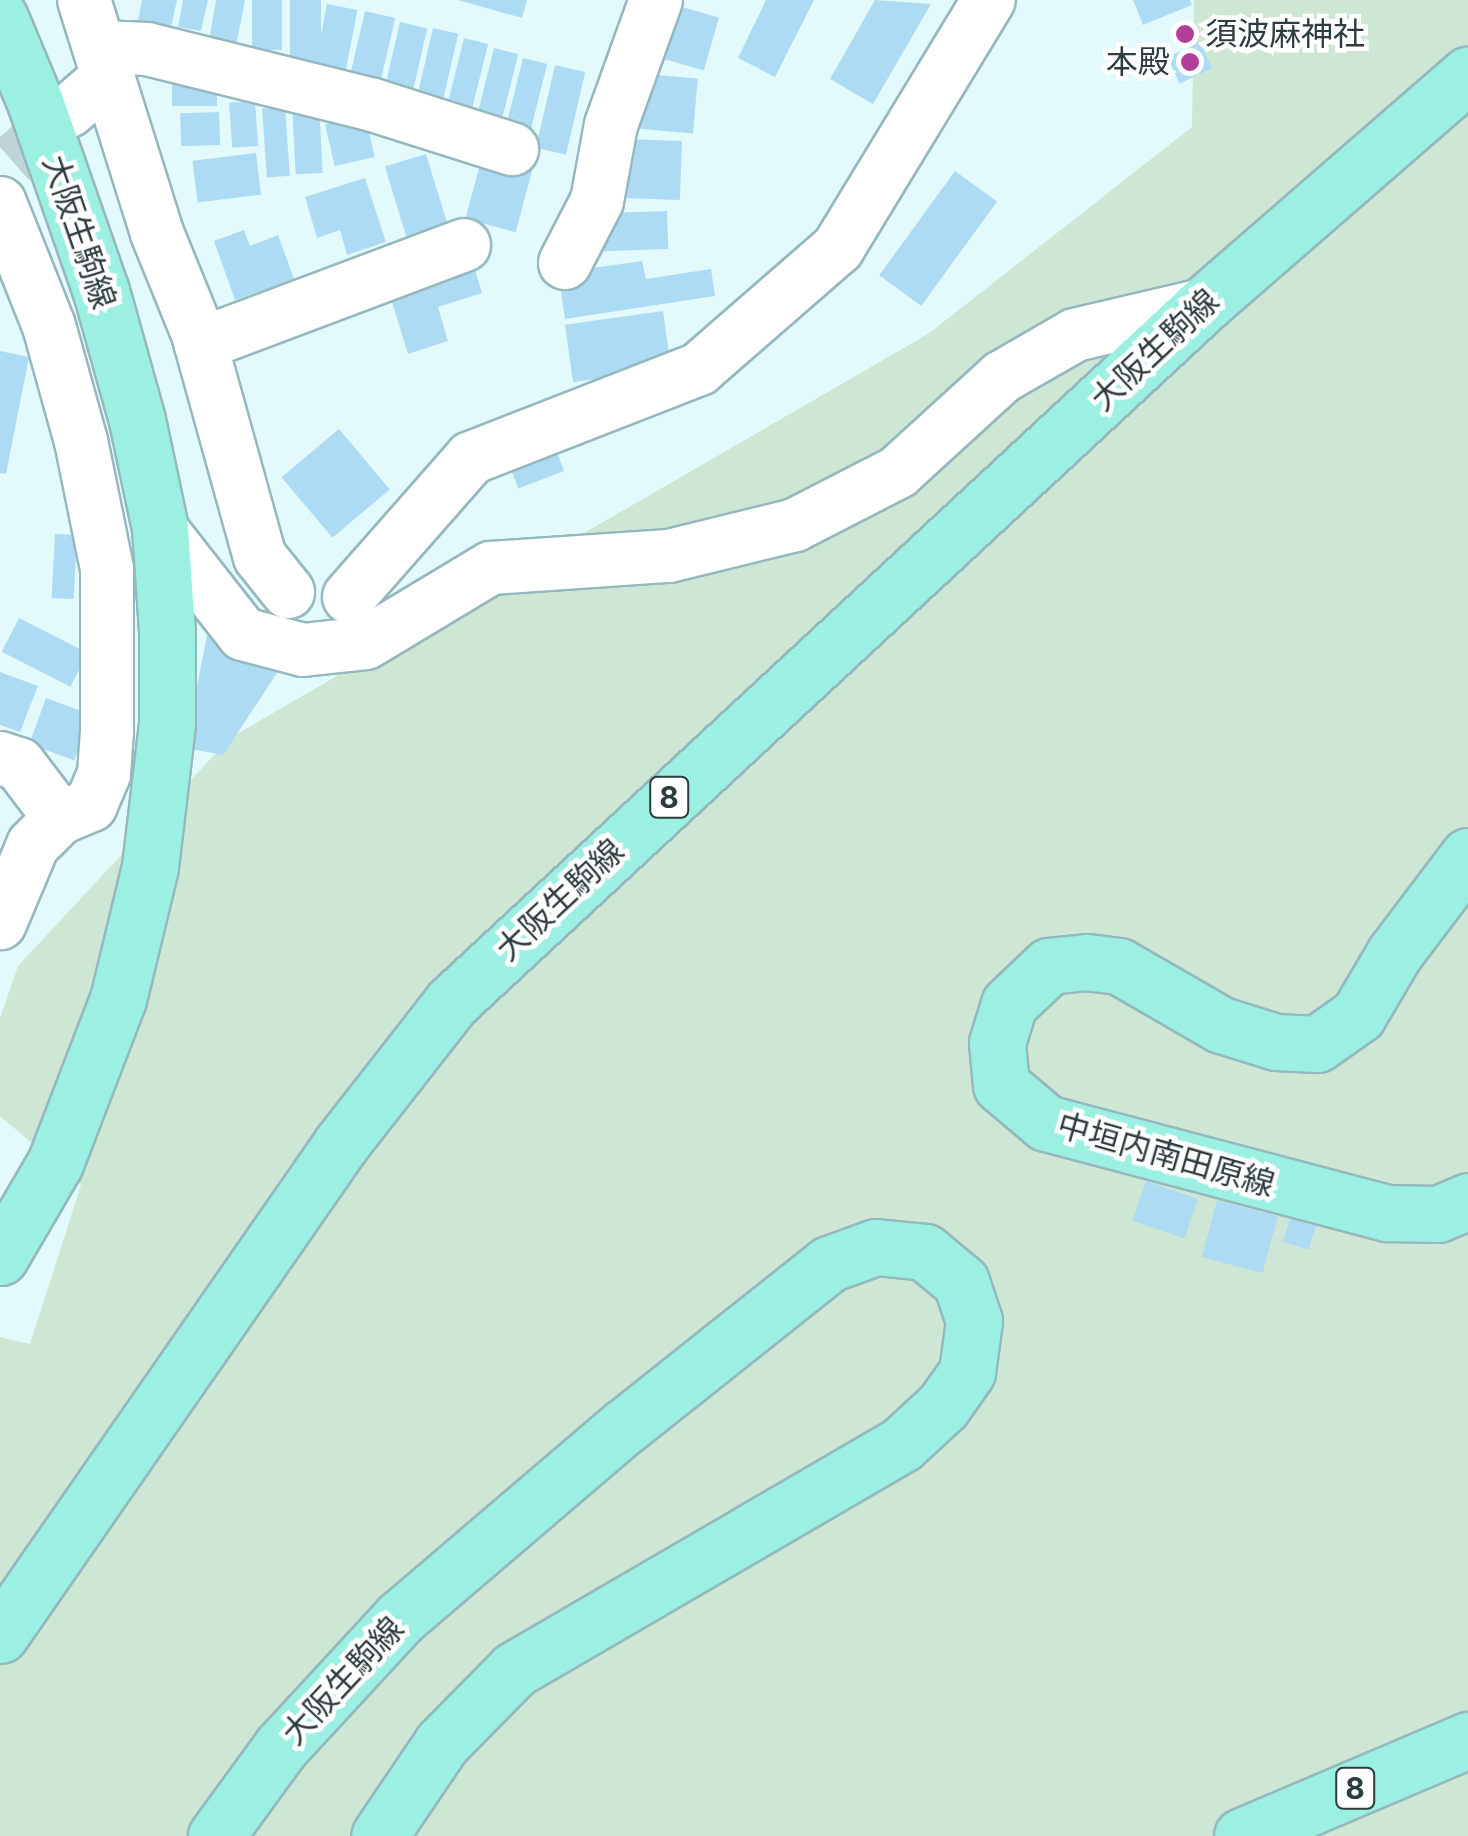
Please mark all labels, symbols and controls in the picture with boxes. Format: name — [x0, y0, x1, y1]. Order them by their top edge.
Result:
place label: 須波麻神社 — [1205, 15, 1365, 53]
marker: 須波麻神社 — [1174, 23, 1196, 45]
place label: 本殿 — [1106, 43, 1170, 81]
marker: 本殿 — [1179, 51, 1201, 73]
street label: 大阪生駒線 — [35, 150, 123, 314]
street label: 大阪生駒線 — [1083, 281, 1227, 419]
road number: 8 — [649, 772, 689, 822]
street label: 大阪生駒線 — [488, 831, 632, 969]
street label: 中垣内南田原線 — [1053, 1106, 1279, 1204]
street label: 大阪生駒線 — [274, 1609, 412, 1753]
road number: 8 — [1335, 1763, 1375, 1813]

